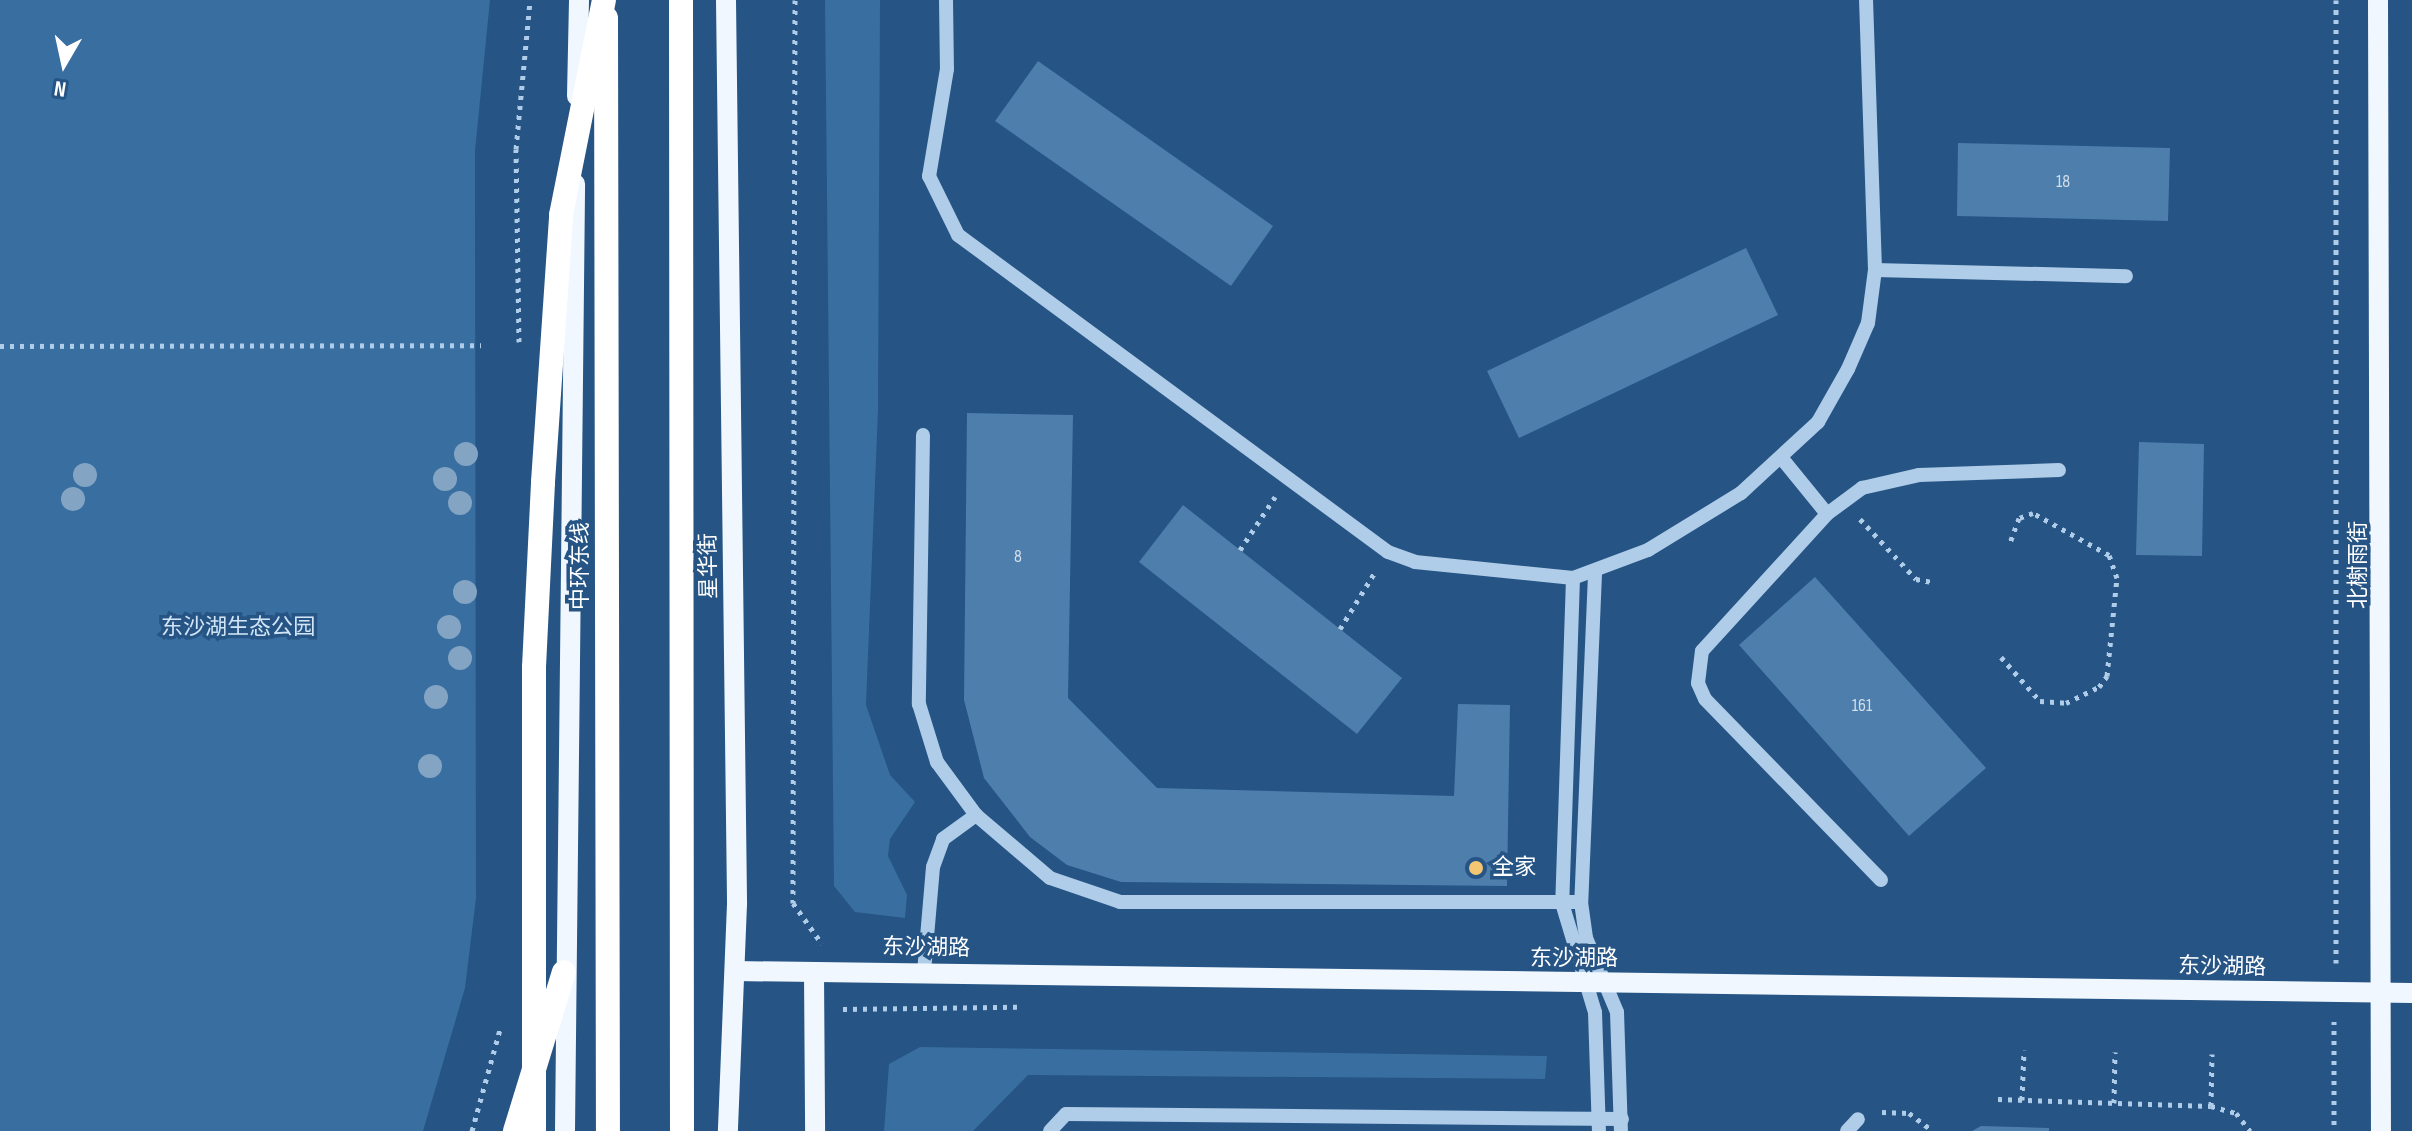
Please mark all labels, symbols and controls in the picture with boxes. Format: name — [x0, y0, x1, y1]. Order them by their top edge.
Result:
north arrow — [24, 24, 104, 104]
text: N — [52, 74, 68, 102]
house number: 18 — [2056, 171, 2070, 193]
street label: 北榭雨街 — [2346, 521, 2372, 609]
street label: 中环东线 — [568, 522, 594, 610]
street label: 星华街 — [695, 533, 723, 599]
house number: 8 — [1014, 546, 1022, 568]
park label: 东沙湖生态公园 — [161, 615, 315, 641]
house number: 161 — [1852, 695, 1872, 717]
place label: 全家 — [1492, 855, 1536, 881]
marker: 全家 — [1467, 859, 1485, 877]
street label: 东沙湖路 — [882, 934, 970, 962]
street label: 东沙湖路 — [1530, 946, 1618, 972]
street label: 东沙湖路 — [2178, 953, 2266, 981]

